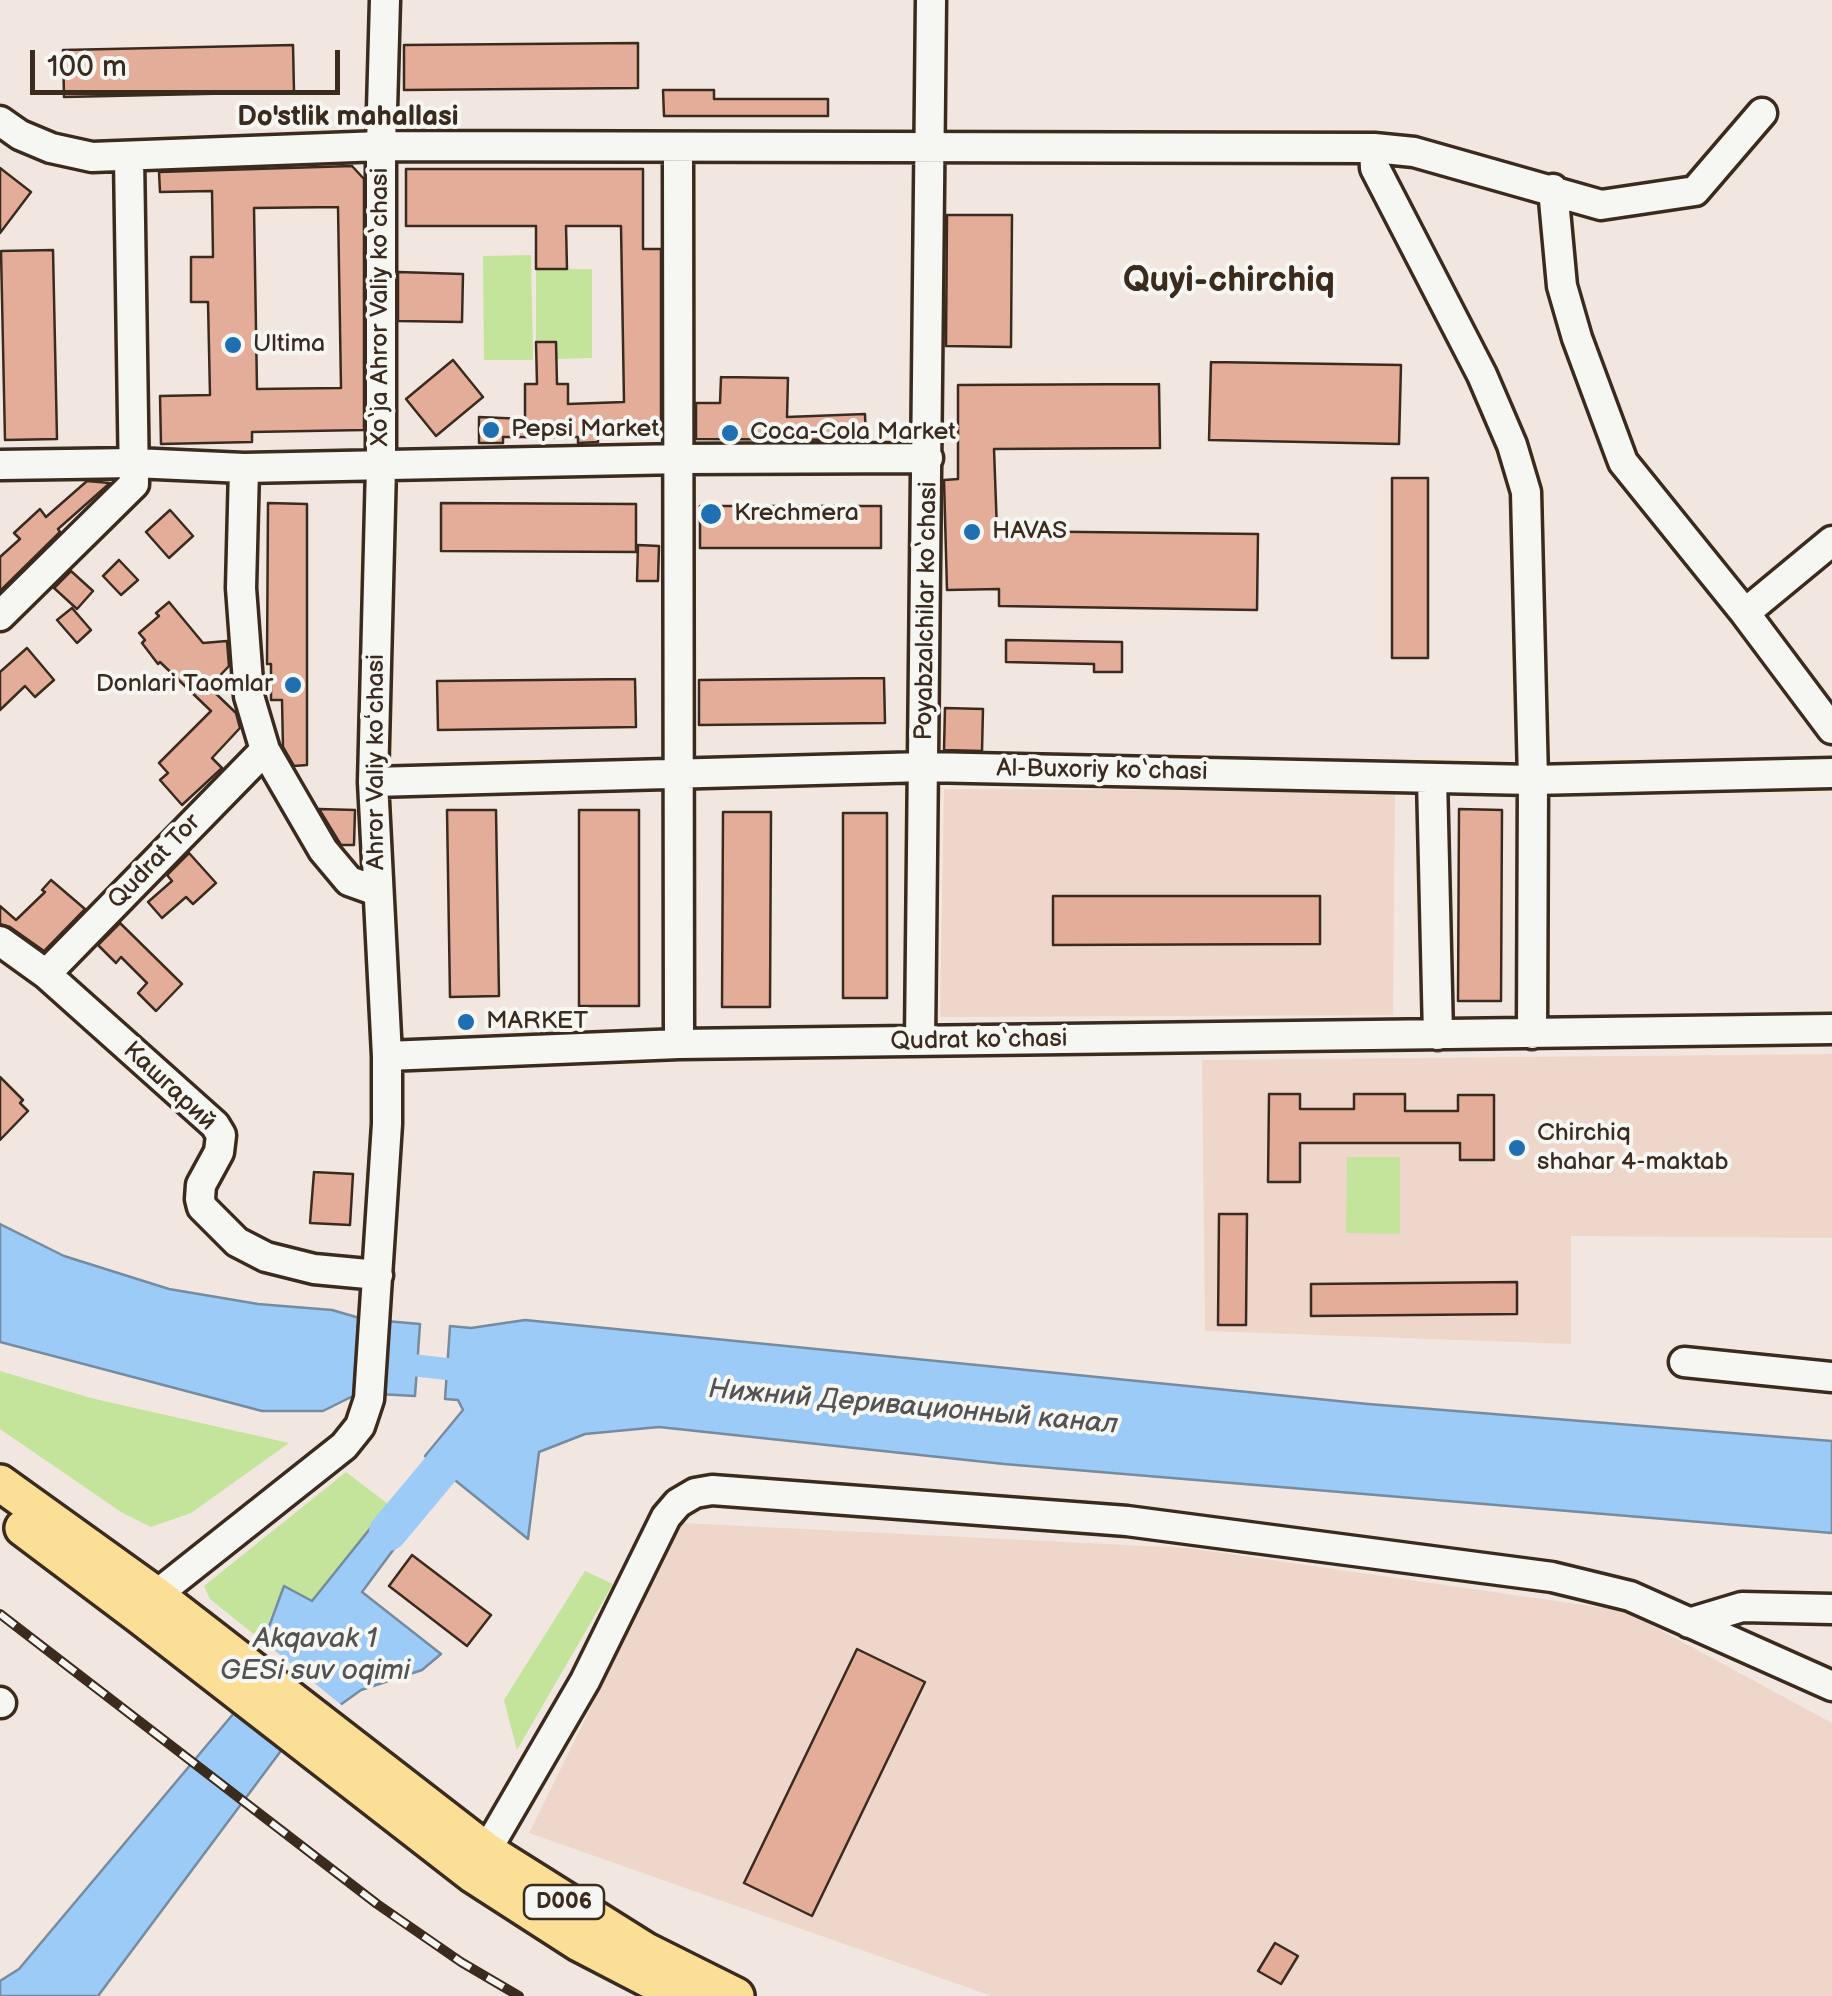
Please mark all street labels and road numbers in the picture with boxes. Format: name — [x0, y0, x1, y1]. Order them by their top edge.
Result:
street label: Xo‘ja Ahror Valiy ko‘chasi — [366, 168, 396, 446]
street label: Poyabzalchilar ko‘chasi — [910, 481, 944, 741]
street label: Ahror Valiy koʻchasi — [362, 654, 392, 870]
street label: Al-Buxoriy ko‘chasi — [996, 754, 1208, 788]
street label: Qudrat Tor — [102, 808, 208, 916]
street label: Qudrat ko‘chasi — [890, 1024, 1068, 1058]
street label: Кашгарий — [116, 1036, 222, 1138]
road number: D006 — [524, 1885, 604, 1919]

